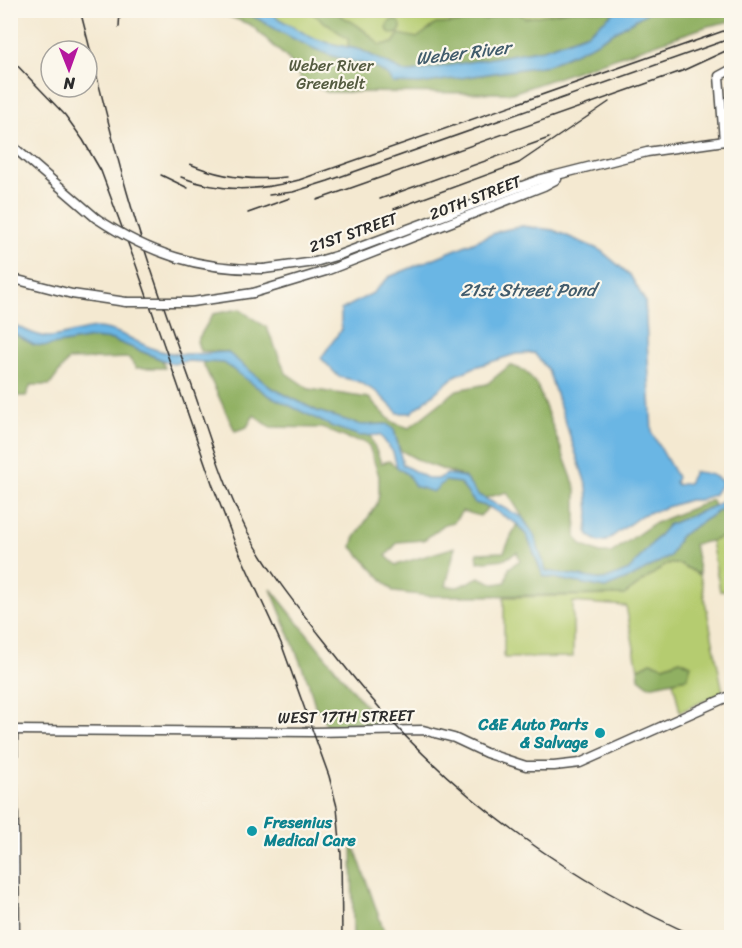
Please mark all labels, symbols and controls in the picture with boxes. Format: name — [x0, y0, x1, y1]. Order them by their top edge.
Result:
water label: Weber River — [414, 31, 516, 75]
north arrow — [39, 39, 99, 99]
park label: Weber River Greenbelt — [289, 51, 375, 98]
text: N — [63, 69, 76, 98]
street label: 20TH STREET — [425, 166, 526, 228]
street label: 21ST STREET — [305, 203, 402, 261]
water label: 21st Street Pond — [460, 274, 600, 306]
street label: WEST 17TH STREET — [277, 701, 416, 732]
place label: C&E Auto Parts & Salvage — [477, 710, 589, 757]
marker: C&E Auto Parts & Salvage — [593, 726, 607, 740]
place label: Fresenius Medical Care — [263, 808, 356, 855]
marker: Fresenius Medical Care — [245, 824, 259, 838]

